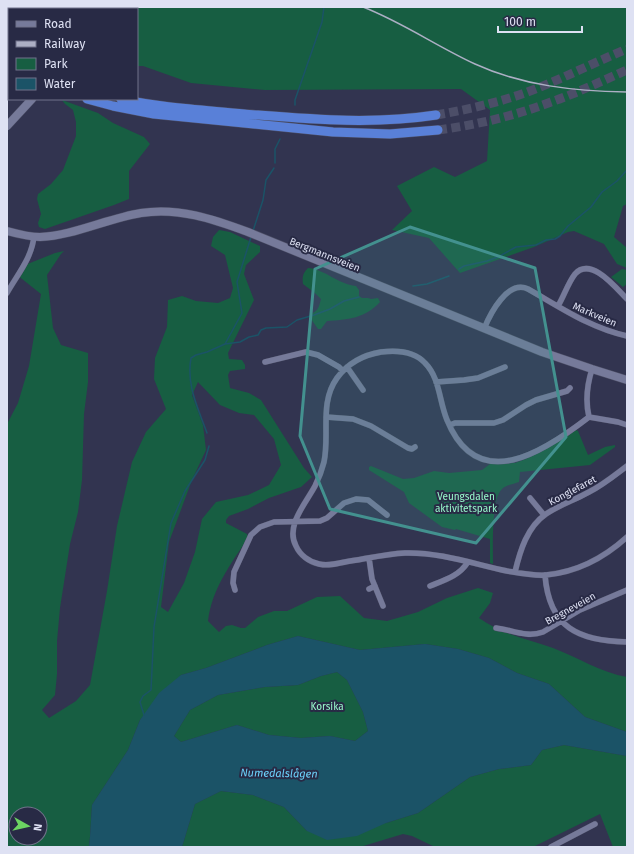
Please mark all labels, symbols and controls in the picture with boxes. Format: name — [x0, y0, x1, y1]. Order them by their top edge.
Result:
legend — [8, 8, 138, 100]
scale bar — [498, 8, 582, 34]
text: 100 m — [504, 15, 536, 29]
text: Road — [44, 17, 72, 31]
text: Railway — [44, 37, 85, 51]
text: Park — [44, 57, 68, 71]
text: Water — [44, 77, 76, 91]
street label: Bergmannsveien — [288, 235, 362, 275]
street label: Markveien — [571, 300, 618, 330]
street label: Konglefaret — [547, 473, 599, 508]
park label: Veungsdalen aktivitetspark — [435, 491, 498, 515]
street label: Bregneveien — [543, 590, 598, 628]
park label: Korsika — [310, 701, 344, 713]
water label: Numedalslågen — [240, 766, 318, 781]
north arrow — [8, 806, 48, 846]
text: N — [30, 823, 44, 832]

